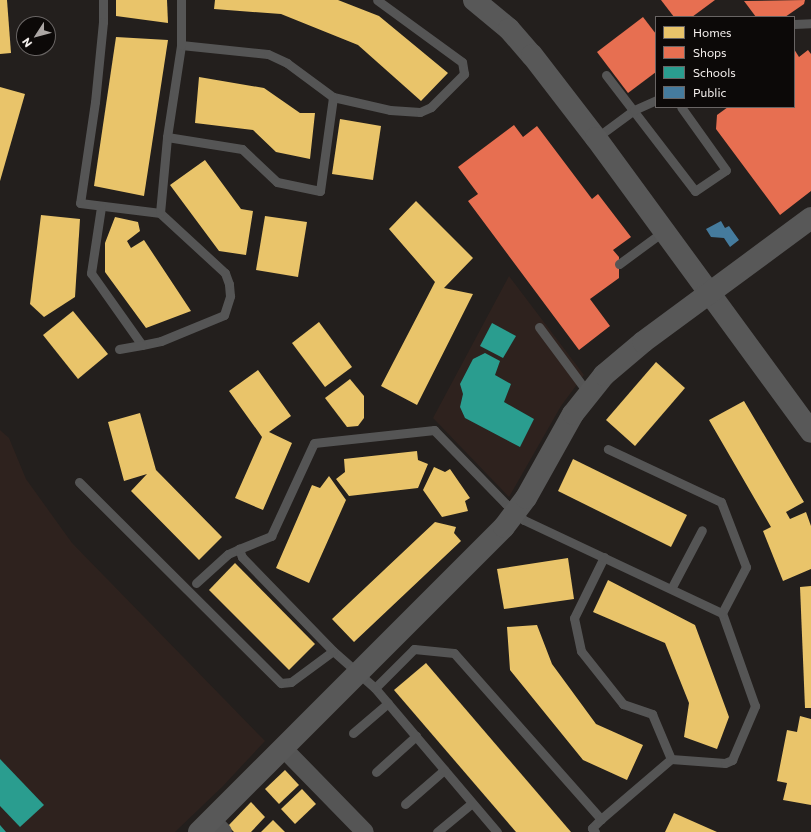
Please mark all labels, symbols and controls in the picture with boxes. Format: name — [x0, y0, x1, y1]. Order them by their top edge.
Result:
north arrow — [16, 16, 56, 56]
legend — [655, 16, 795, 108]
text: Homes — [693, 25, 731, 39]
text: N — [19, 36, 34, 50]
text: Shops — [693, 45, 727, 59]
text: Schools — [693, 65, 736, 79]
text: Public — [693, 85, 726, 99]

